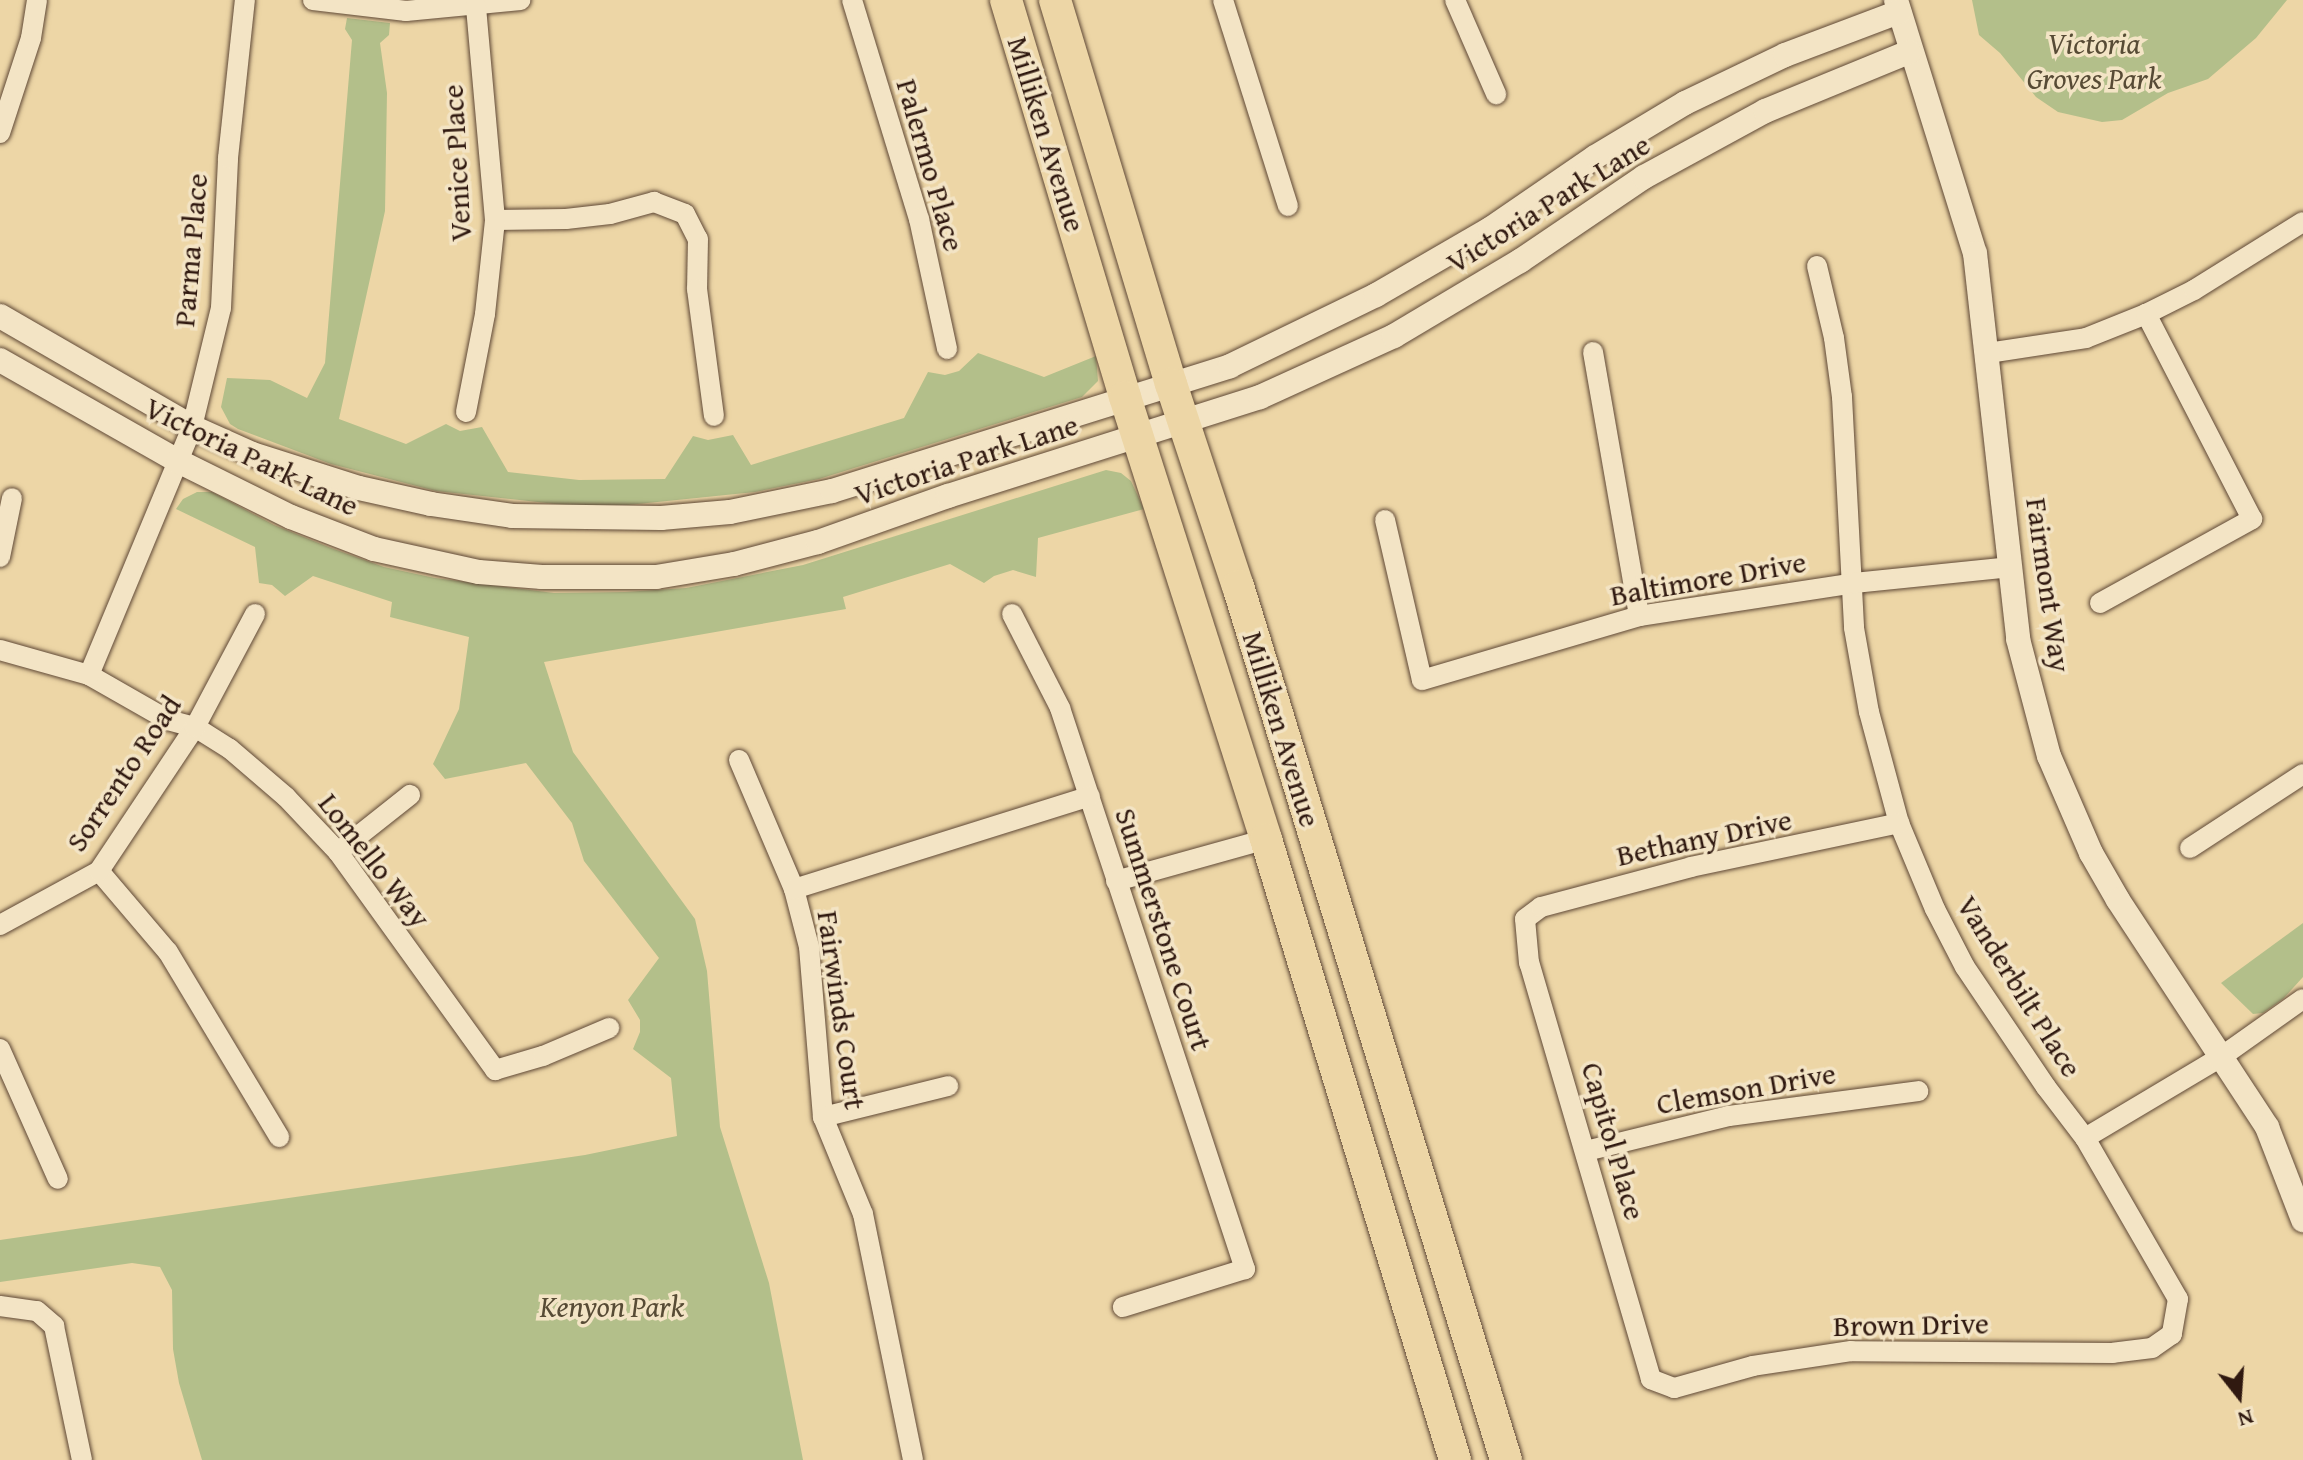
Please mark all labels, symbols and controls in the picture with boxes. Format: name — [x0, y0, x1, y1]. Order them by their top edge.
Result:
park label: Victoria Groves Park — [2027, 25, 2161, 96]
street label: Milliken Avenue — [1000, 32, 1094, 236]
street label: Palermo Place — [889, 75, 973, 255]
street label: Venice Place — [434, 84, 478, 242]
street label: Victoria Park Lane — [1440, 126, 1656, 280]
street label: Parma Place — [165, 172, 215, 328]
street label: Victoria Park Lane — [139, 389, 365, 523]
street label: Victoria Park Lane — [850, 406, 1082, 512]
street label: Fairmont Way — [2019, 495, 2079, 675]
street label: Baltimore Drive — [1607, 543, 1809, 613]
street label: Milliken Avenue — [1235, 627, 1329, 831]
street label: Sorrento Road — [58, 688, 188, 858]
street label: Lomello Way — [311, 786, 439, 934]
street label: Bethany Drive — [1613, 801, 1795, 873]
street label: Summerstone Court — [1108, 803, 1220, 1055]
street label: Vanderbilt Place — [1950, 889, 2090, 1083]
street label: Fairwinds Court — [810, 908, 874, 1112]
street label: Clemson Drive — [1654, 1055, 1838, 1121]
street label: Capitol Place — [1574, 1058, 1654, 1224]
park label: Kenyon Park — [540, 1288, 684, 1324]
street label: Brown Drive — [1833, 1305, 1989, 1343]
north arrow — [2199, 1356, 2279, 1436]
text: N — [2234, 1401, 2258, 1436]

